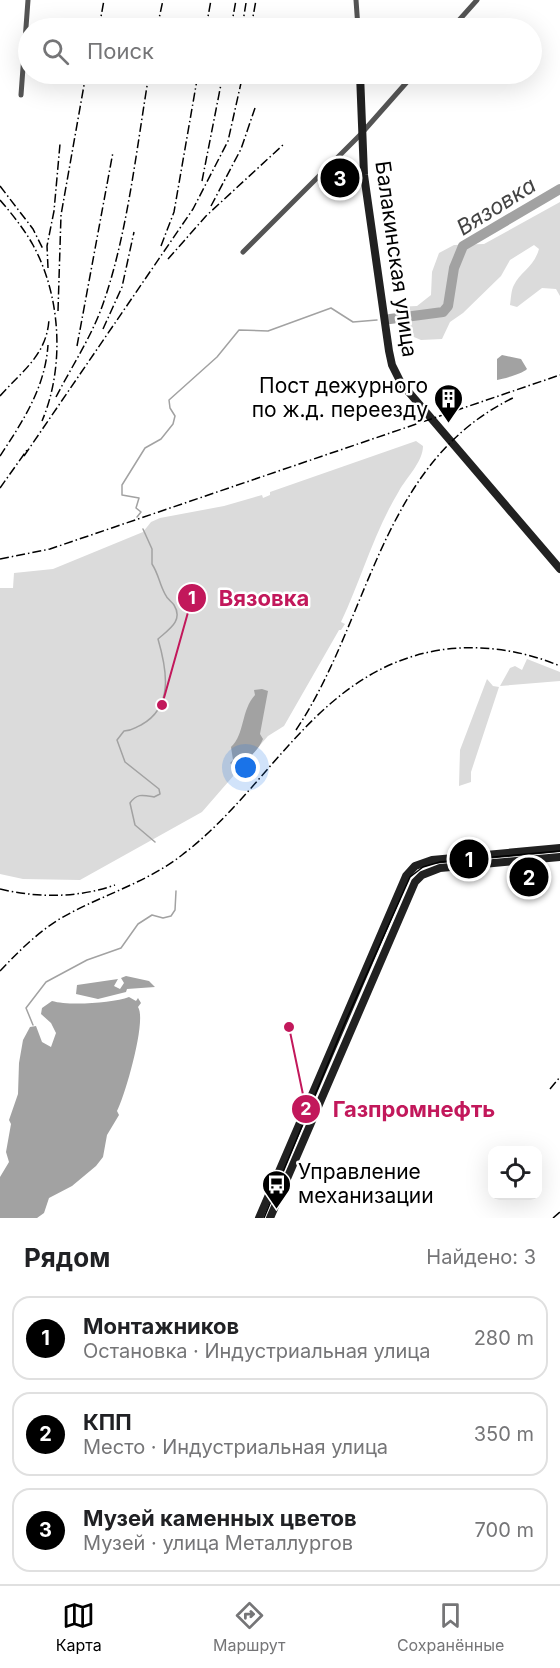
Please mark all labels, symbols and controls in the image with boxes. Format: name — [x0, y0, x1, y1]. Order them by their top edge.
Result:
search box — [18, 18, 542, 84]
icon: search — [39, 35, 72, 68]
text: Поиск — [87, 38, 154, 64]
pin: 3 — [320, 156, 360, 201]
street label: Балакинская улица — [370, 159, 423, 359]
water label: Вязовка — [452, 172, 540, 240]
place label: Пост дежурного по ж.д. переезду — [252, 373, 428, 422]
building icon: Пост дежурного по ж.д. переезду — [433, 382, 465, 424]
callout: Вязовка — [177, 578, 321, 618]
text: Вязовка — [219, 585, 309, 611]
text: 1 — [188, 587, 196, 608]
your location — [231, 753, 260, 782]
pin: 1 — [450, 836, 488, 882]
pin: 2 — [510, 854, 548, 900]
callout: Газпромнефть — [291, 1089, 508, 1129]
text: Газпромнефть — [333, 1096, 495, 1122]
text: 2 — [300, 1098, 312, 1119]
map controls — [488, 1146, 542, 1200]
button: locate — [488, 1146, 542, 1200]
place label: Управление механизации — [298, 1159, 434, 1208]
bus stop icon: Управление механизации — [261, 1168, 293, 1210]
text: Рядом — [24, 1242, 110, 1273]
text: Найдено: 3 — [426, 1245, 536, 1269]
text: Монтажников — [83, 1313, 239, 1339]
text: 1 — [41, 1326, 50, 1350]
text: 280 m — [474, 1326, 534, 1350]
text: Остановка · Индустриальная улица — [83, 1339, 430, 1363]
text: КПП — [83, 1409, 132, 1435]
text: 2 — [39, 1422, 52, 1446]
text: 350 m — [474, 1422, 534, 1446]
text: Место · Индустриальная улица — [83, 1435, 388, 1459]
text: Музей каменных цветов — [83, 1505, 357, 1531]
text: 3 — [39, 1518, 52, 1542]
text: 700 m — [475, 1518, 534, 1542]
text: Музей · улица Металлургов — [83, 1531, 353, 1555]
tab: Карта — [56, 1599, 102, 1655]
tab: Маршрут — [213, 1599, 286, 1655]
tab: Сохранённые — [397, 1599, 504, 1655]

